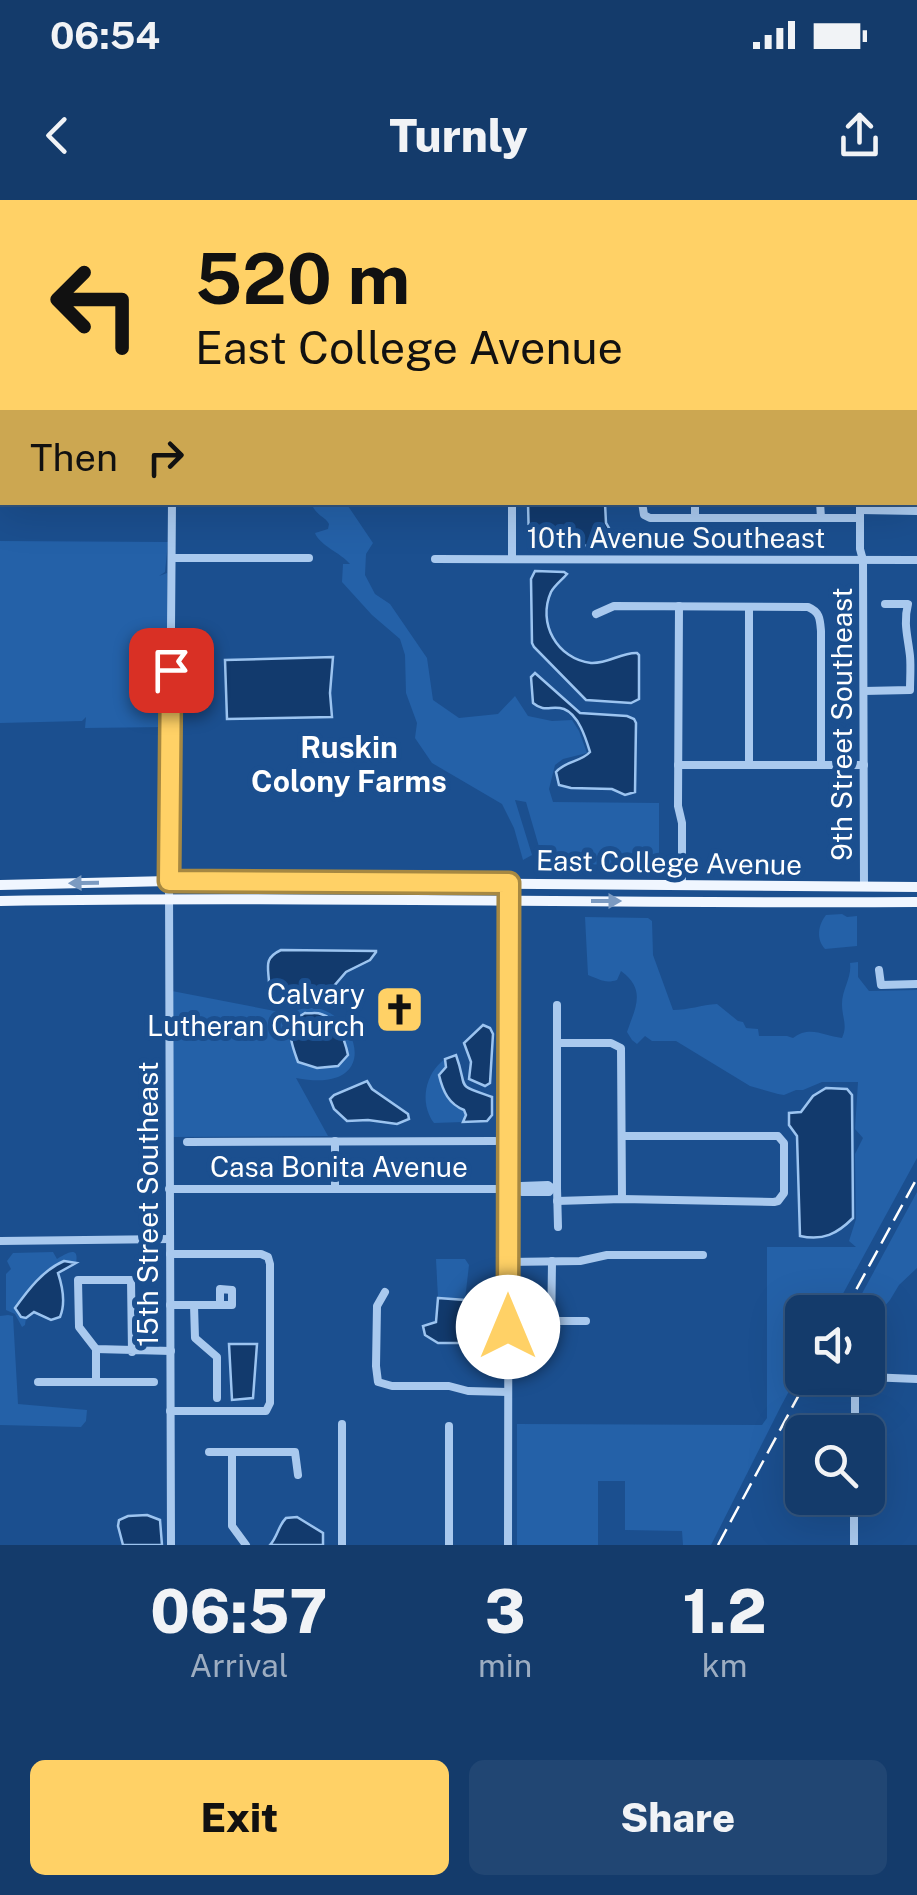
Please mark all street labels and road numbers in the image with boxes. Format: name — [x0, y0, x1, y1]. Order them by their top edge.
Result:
street label: 10th Avenue Southeast — [527, 521, 825, 554]
street label: 9th Street Southeast — [825, 587, 858, 861]
street label: East College Avenue — [536, 843, 802, 881]
street label: 15th Street Southeast — [131, 1061, 164, 1347]
street label: Casa Bonita Avenue — [210, 1150, 468, 1183]

